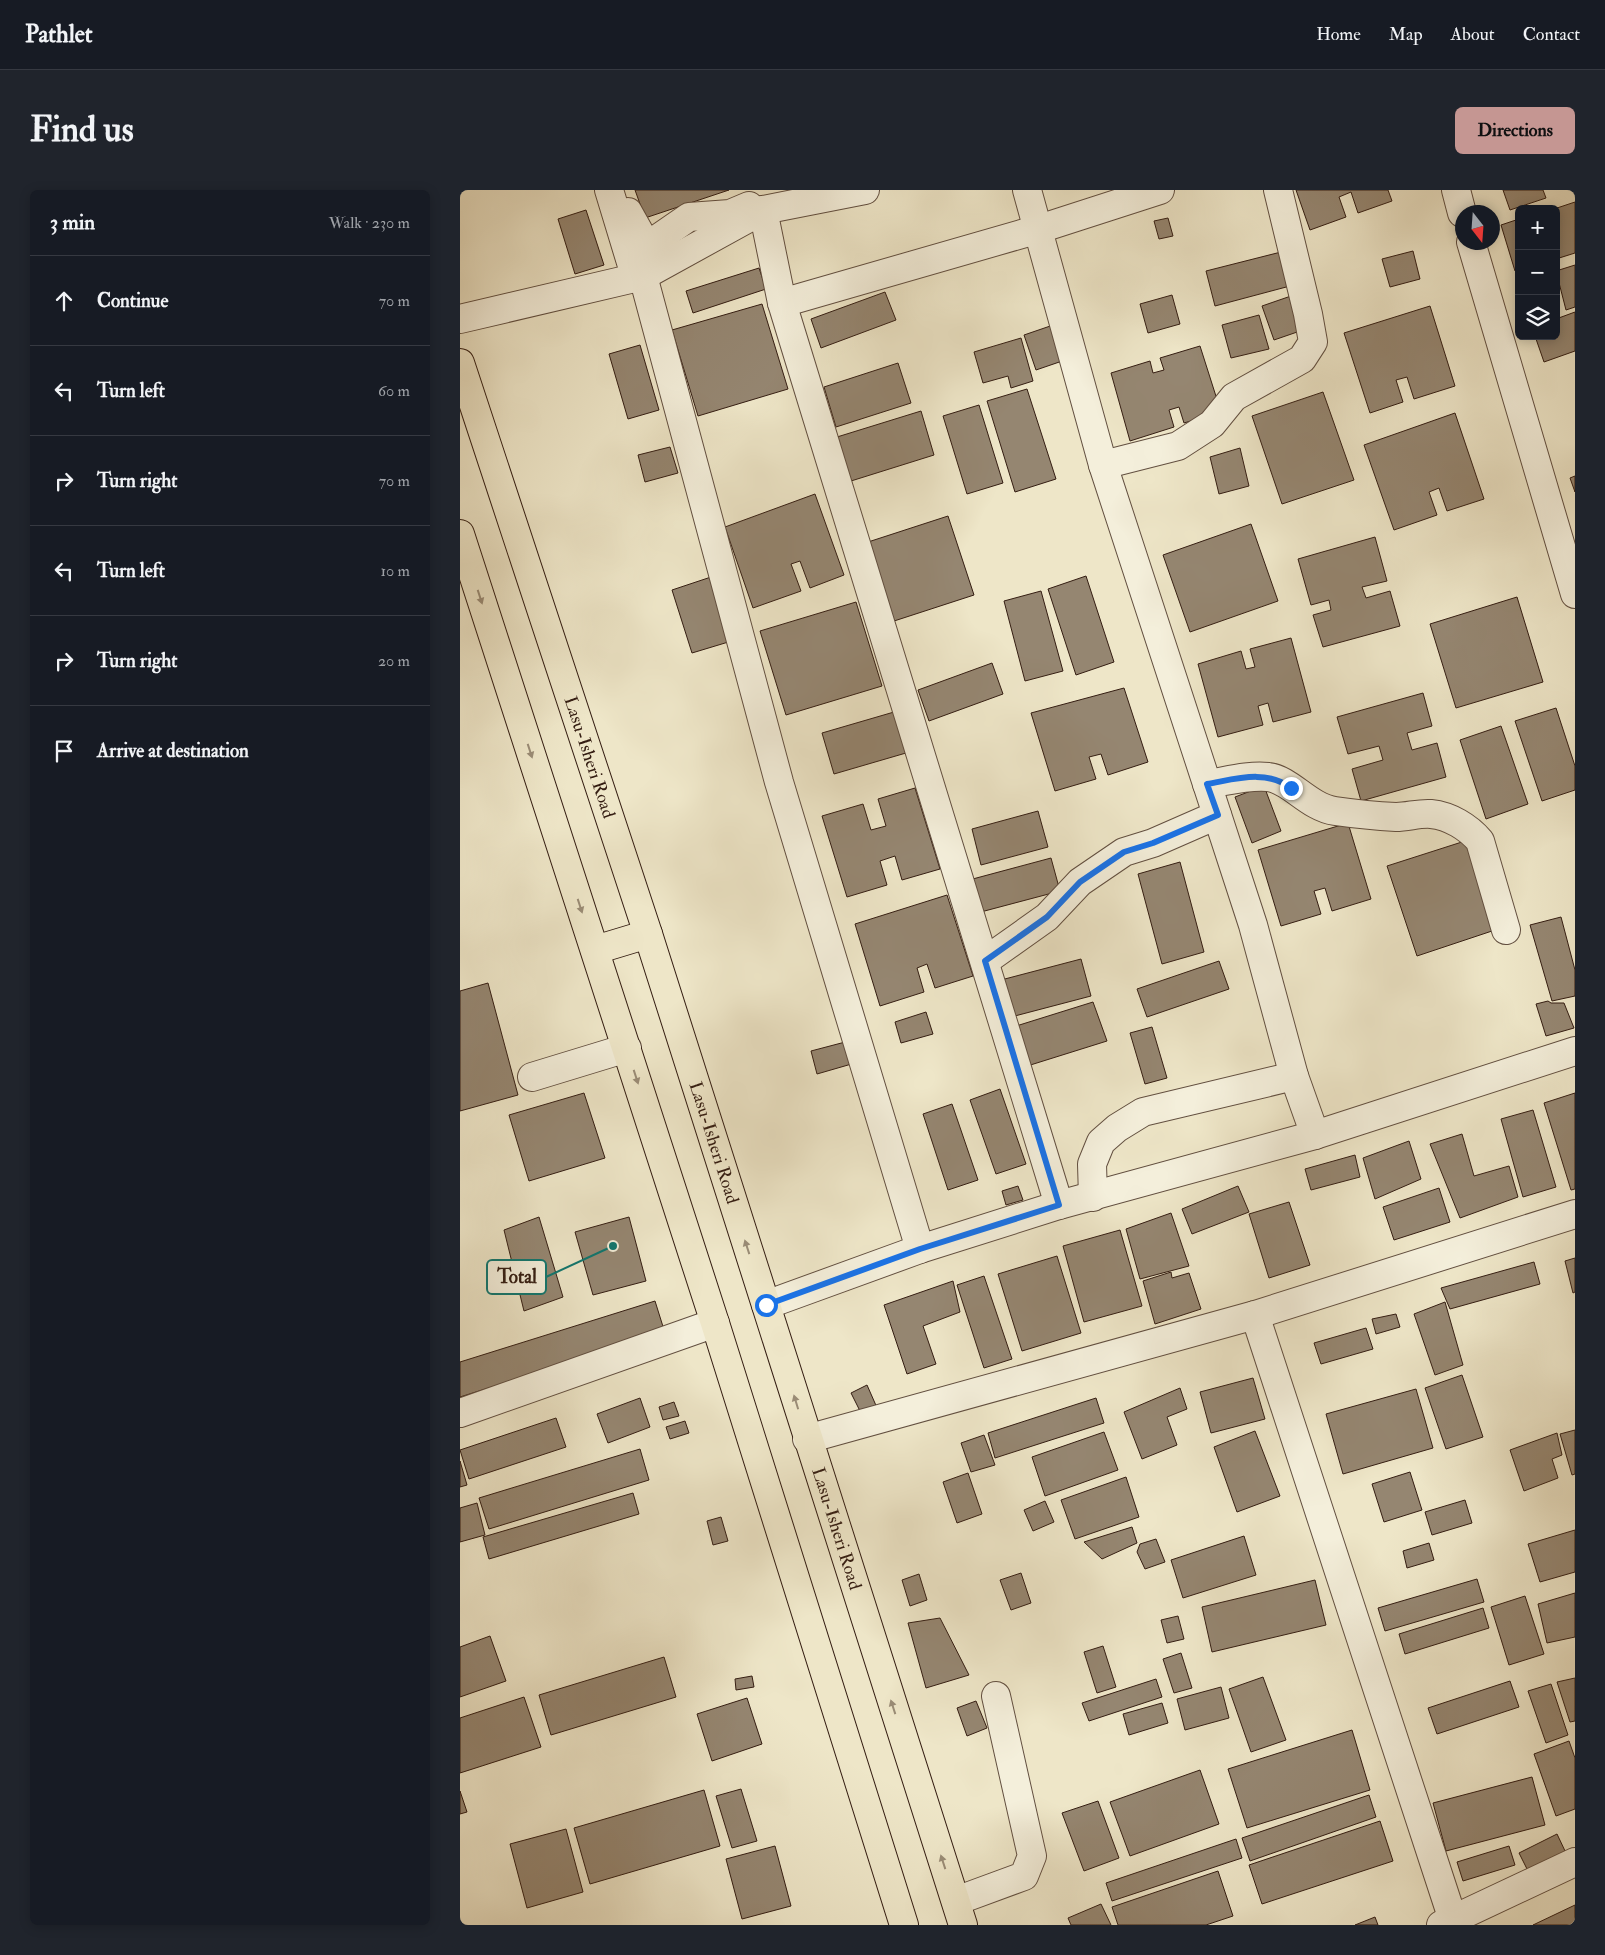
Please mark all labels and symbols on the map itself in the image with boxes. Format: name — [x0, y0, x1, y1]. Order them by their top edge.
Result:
north arrow — [1455, 205, 1500, 250]
one-way arrow — [477, 589, 485, 604]
street label: Lasu-Isheri Road — [559, 693, 621, 821]
one-way arrow — [527, 744, 535, 759]
route end — [1280, 777, 1303, 800]
one-way arrow — [577, 899, 585, 914]
one-way arrow — [632, 1070, 640, 1085]
street label: Lasu-Isheri Road — [684, 1079, 745, 1207]
one-way arrow — [743, 1240, 751, 1255]
callout: Total — [487, 1260, 546, 1294]
text: Total — [496, 1265, 537, 1289]
route start — [755, 1294, 778, 1317]
one-way arrow — [791, 1395, 799, 1410]
street label: Lasu-Isheri Road — [807, 1465, 867, 1593]
one-way arrow — [889, 1699, 897, 1714]
one-way arrow — [939, 1854, 946, 1869]

